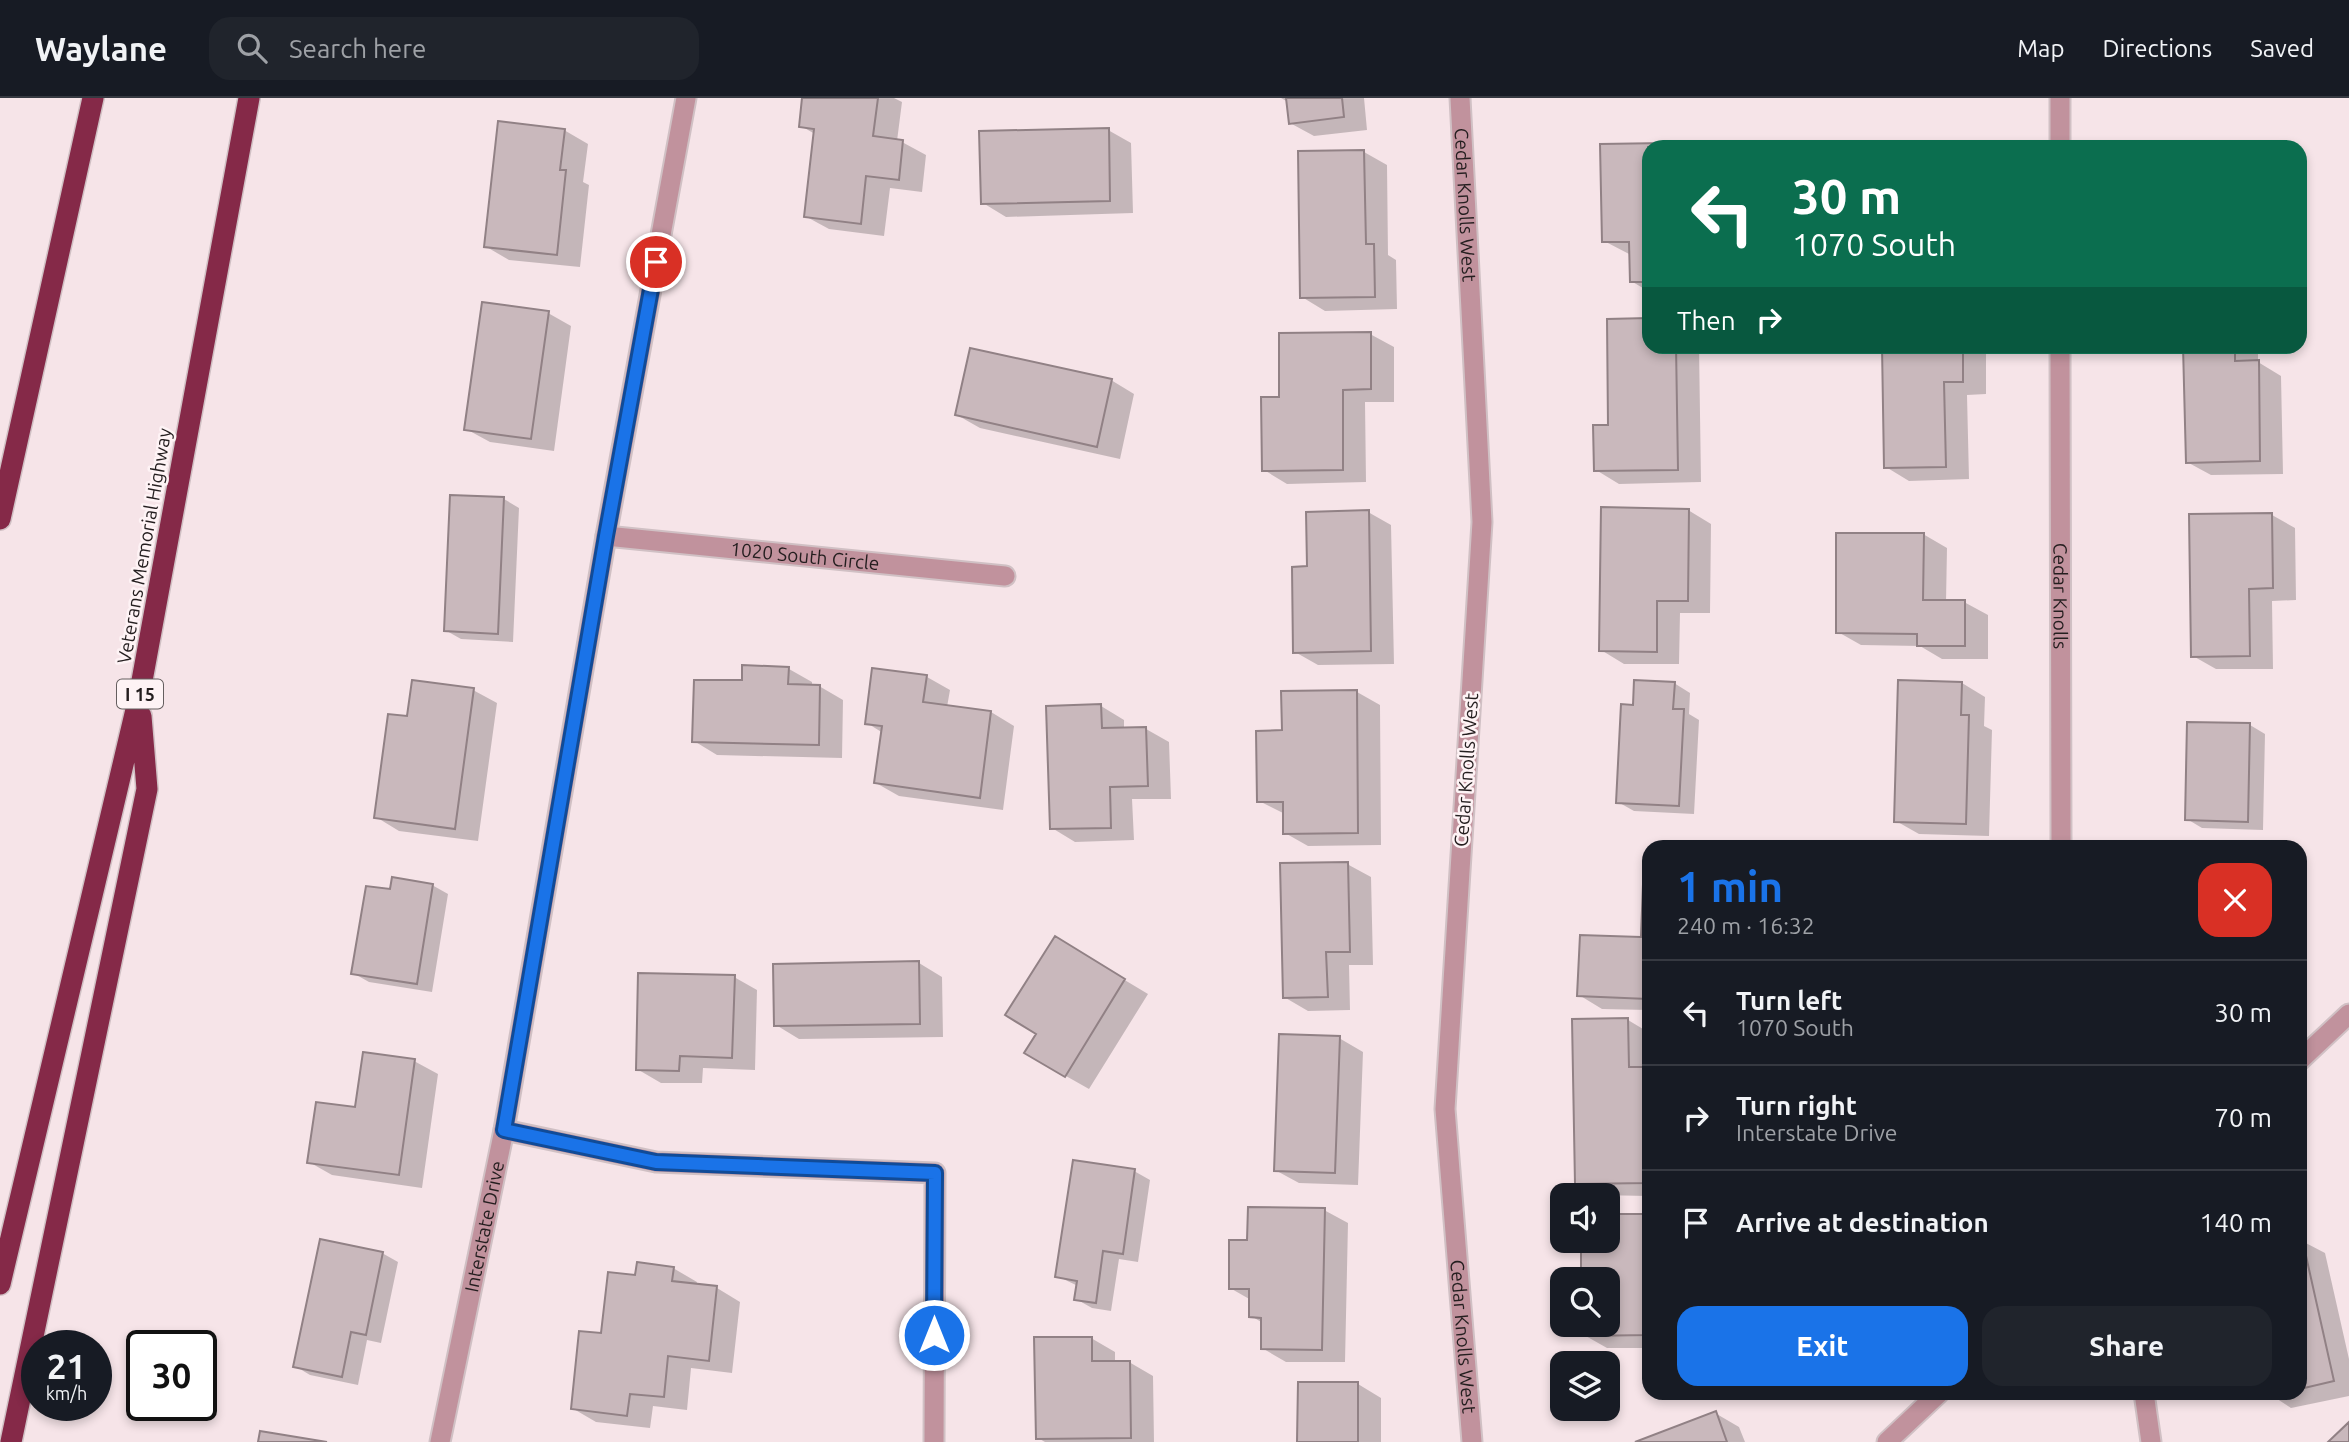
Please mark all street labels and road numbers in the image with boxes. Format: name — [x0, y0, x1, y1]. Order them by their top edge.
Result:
street label: Cedar Knolls West — [1451, 127, 1481, 283]
street label: Veterans Memorial Highway — [112, 426, 176, 666]
street label: 1020 South Circle — [729, 538, 881, 574]
street label: Cedar Knolls — [2049, 543, 2072, 649]
road number: I 15 — [117, 680, 163, 708]
street label: Cedar Knolls West — [1450, 692, 1482, 848]
street label: Interstate Drive — [460, 1159, 508, 1294]
street label: Cedar Knolls West — [1446, 1259, 1481, 1415]

